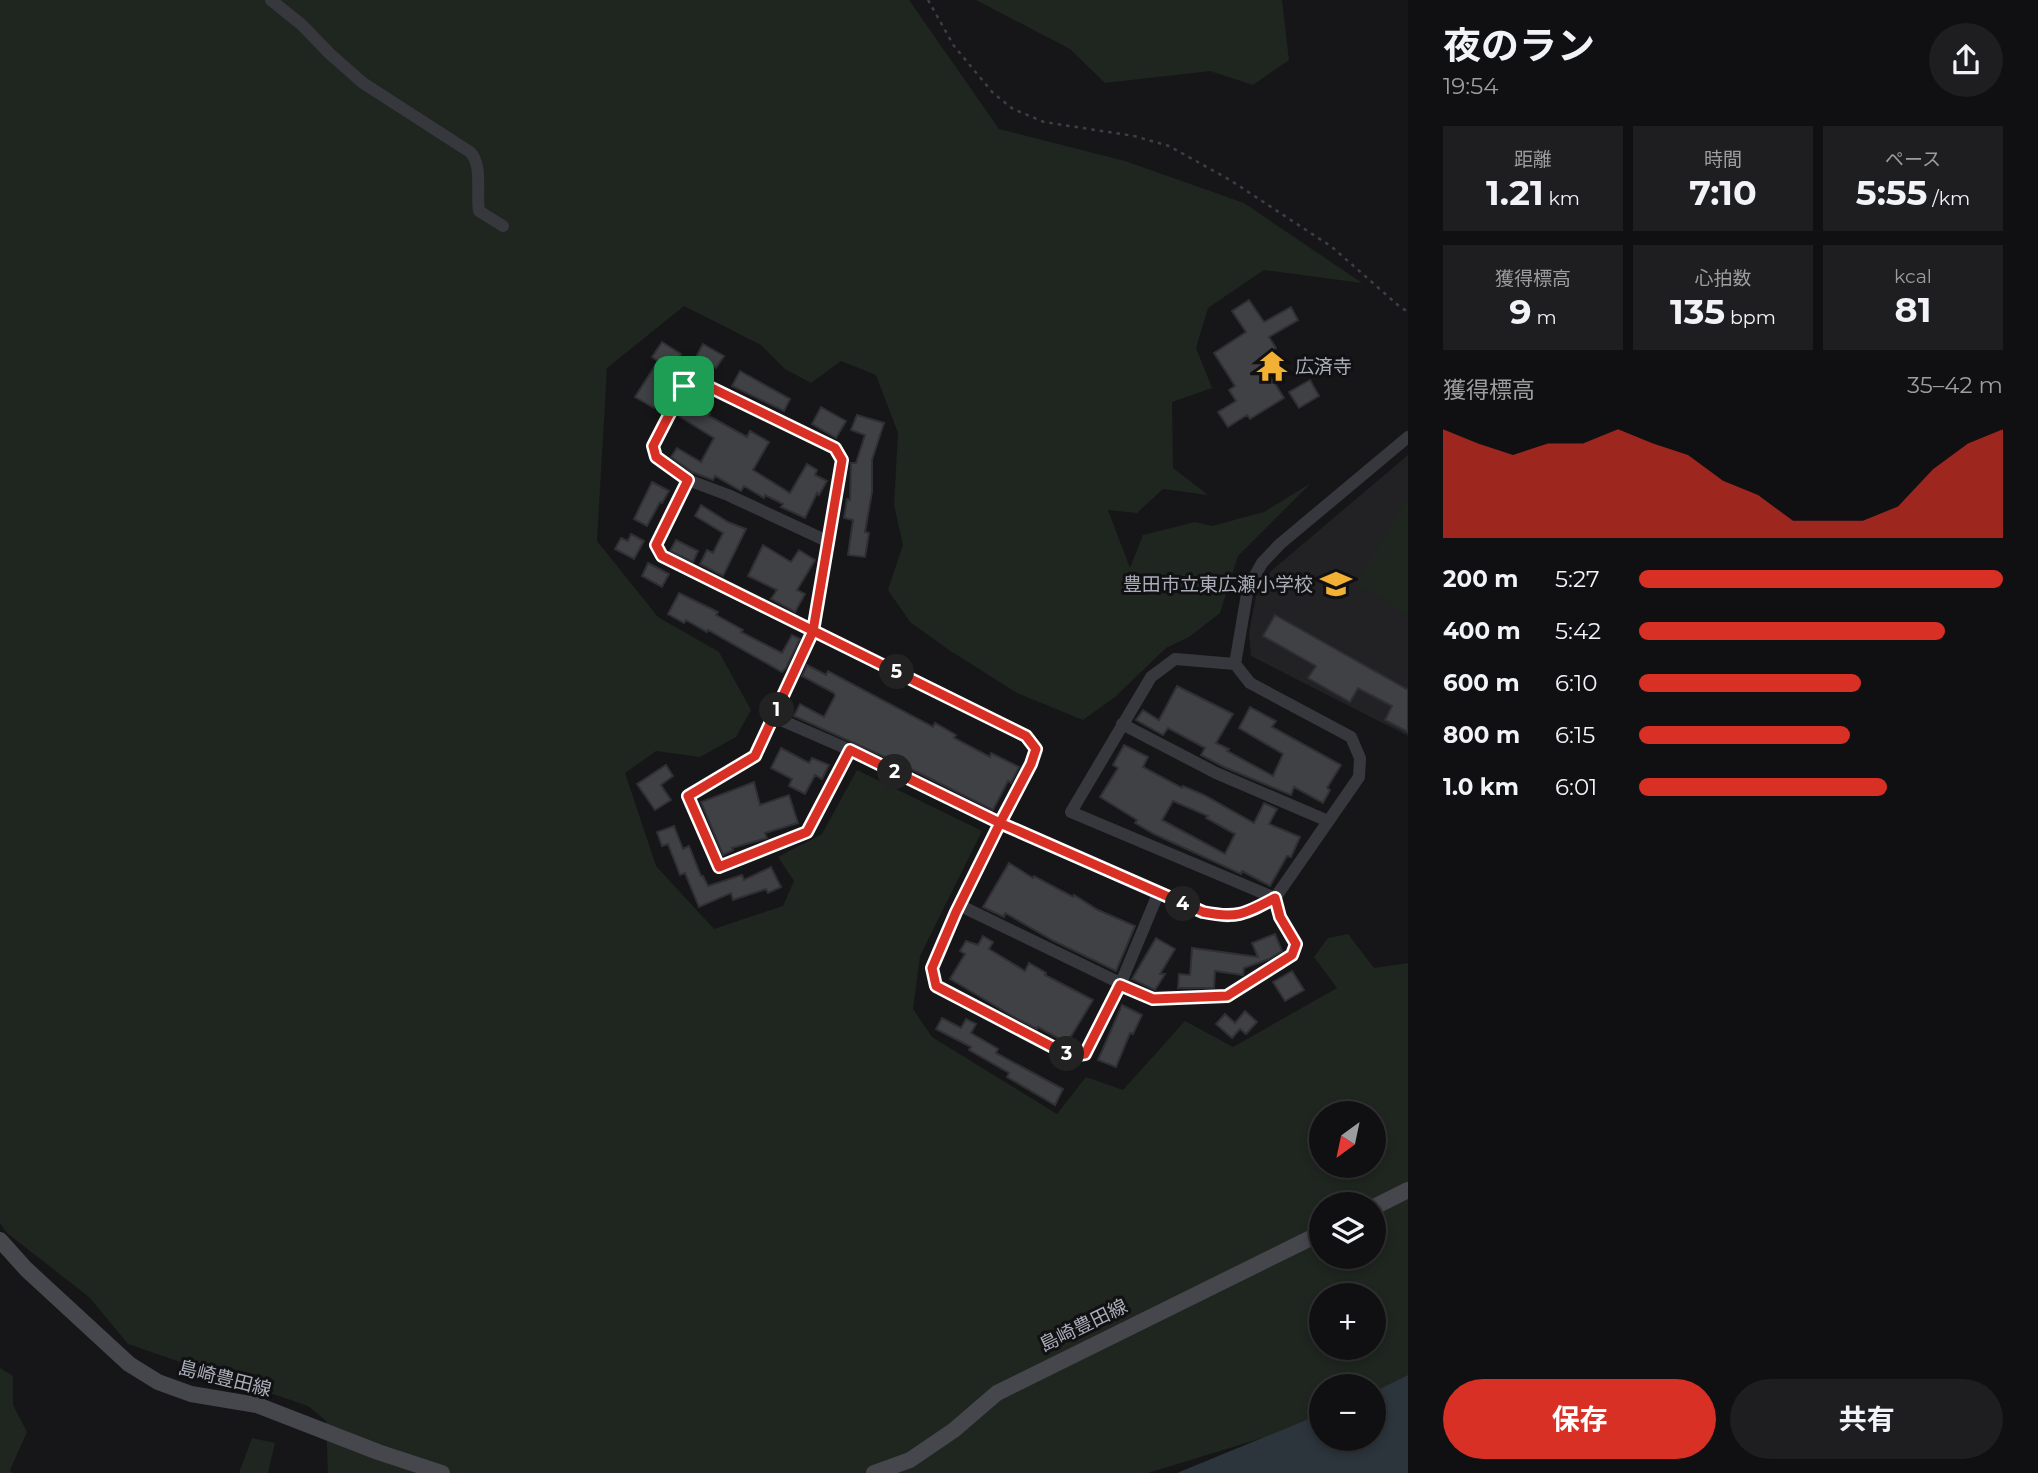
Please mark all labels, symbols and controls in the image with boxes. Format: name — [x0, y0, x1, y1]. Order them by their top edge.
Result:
text: 夜のラン — [1443, 22, 1595, 69]
button: share — [1929, 23, 2003, 97]
text: 19:54 — [1443, 72, 1498, 100]
text: 距離 — [1514, 148, 1552, 171]
text: 時間 — [1704, 148, 1742, 171]
text: ペース — [1885, 148, 1941, 171]
text: 1.21 — [1486, 171, 1544, 214]
text: 7:10 — [1689, 171, 1757, 214]
text: 5:55 — [1856, 171, 1927, 214]
text: km — [1544, 187, 1580, 210]
text: /km — [1927, 187, 1970, 210]
text: kcal — [1894, 265, 1932, 288]
text: 獲得標高 — [1495, 267, 1571, 290]
text: 心拍数 — [1694, 267, 1752, 290]
text: 81 — [1895, 288, 1931, 331]
text: 9 — [1509, 290, 1532, 333]
text: 135 — [1670, 290, 1725, 333]
text: m — [1532, 306, 1557, 329]
text: bpm — [1725, 306, 1776, 329]
temple icon: 広済寺 — [1255, 349, 1289, 383]
place label: 広済寺 — [1295, 355, 1352, 378]
pin — [654, 356, 714, 416]
icon: arrive — [665, 367, 703, 405]
text: 35–42 m — [1907, 371, 2003, 399]
text: 獲得標高 — [1443, 376, 1535, 404]
text: 200 m — [1443, 565, 1518, 593]
text: 5:27 — [1555, 565, 1599, 593]
school or university icon: 豊田市立東広瀬小学校 — [1319, 567, 1353, 601]
place label: 豊田市立東広瀬小学校 — [1123, 573, 1313, 596]
text: 400 m — [1443, 617, 1521, 645]
text: 5:42 — [1555, 617, 1601, 645]
pin: 5 — [880, 654, 914, 690]
text: 5 — [891, 660, 902, 683]
text: 600 m — [1443, 669, 1520, 697]
text: 6:10 — [1555, 669, 1597, 697]
pin: 1 — [760, 692, 794, 728]
text: 1 — [773, 698, 780, 721]
text: 800 m — [1443, 721, 1520, 749]
text: 6:15 — [1555, 721, 1595, 749]
pin: 2 — [878, 754, 912, 790]
text: 2 — [889, 760, 900, 783]
text: 1.0 km — [1443, 773, 1519, 801]
text: 6:01 — [1555, 773, 1597, 801]
pin: 4 — [1166, 886, 1200, 922]
text: 4 — [1176, 892, 1189, 915]
pin: 3 — [1050, 1036, 1084, 1072]
text: 3 — [1061, 1042, 1072, 1065]
north arrow — [1309, 1101, 1386, 1178]
map controls — [1309, 1101, 1386, 1451]
button: layers — [1309, 1192, 1386, 1269]
button: + — [1309, 1283, 1386, 1360]
street label: 島崎豊田線 — [1035, 1294, 1131, 1357]
street label: 島崎豊田線 — [176, 1356, 274, 1401]
button: − — [1309, 1374, 1386, 1451]
button: 保存 — [1443, 1379, 1716, 1459]
button: 共有 — [1730, 1379, 2003, 1459]

